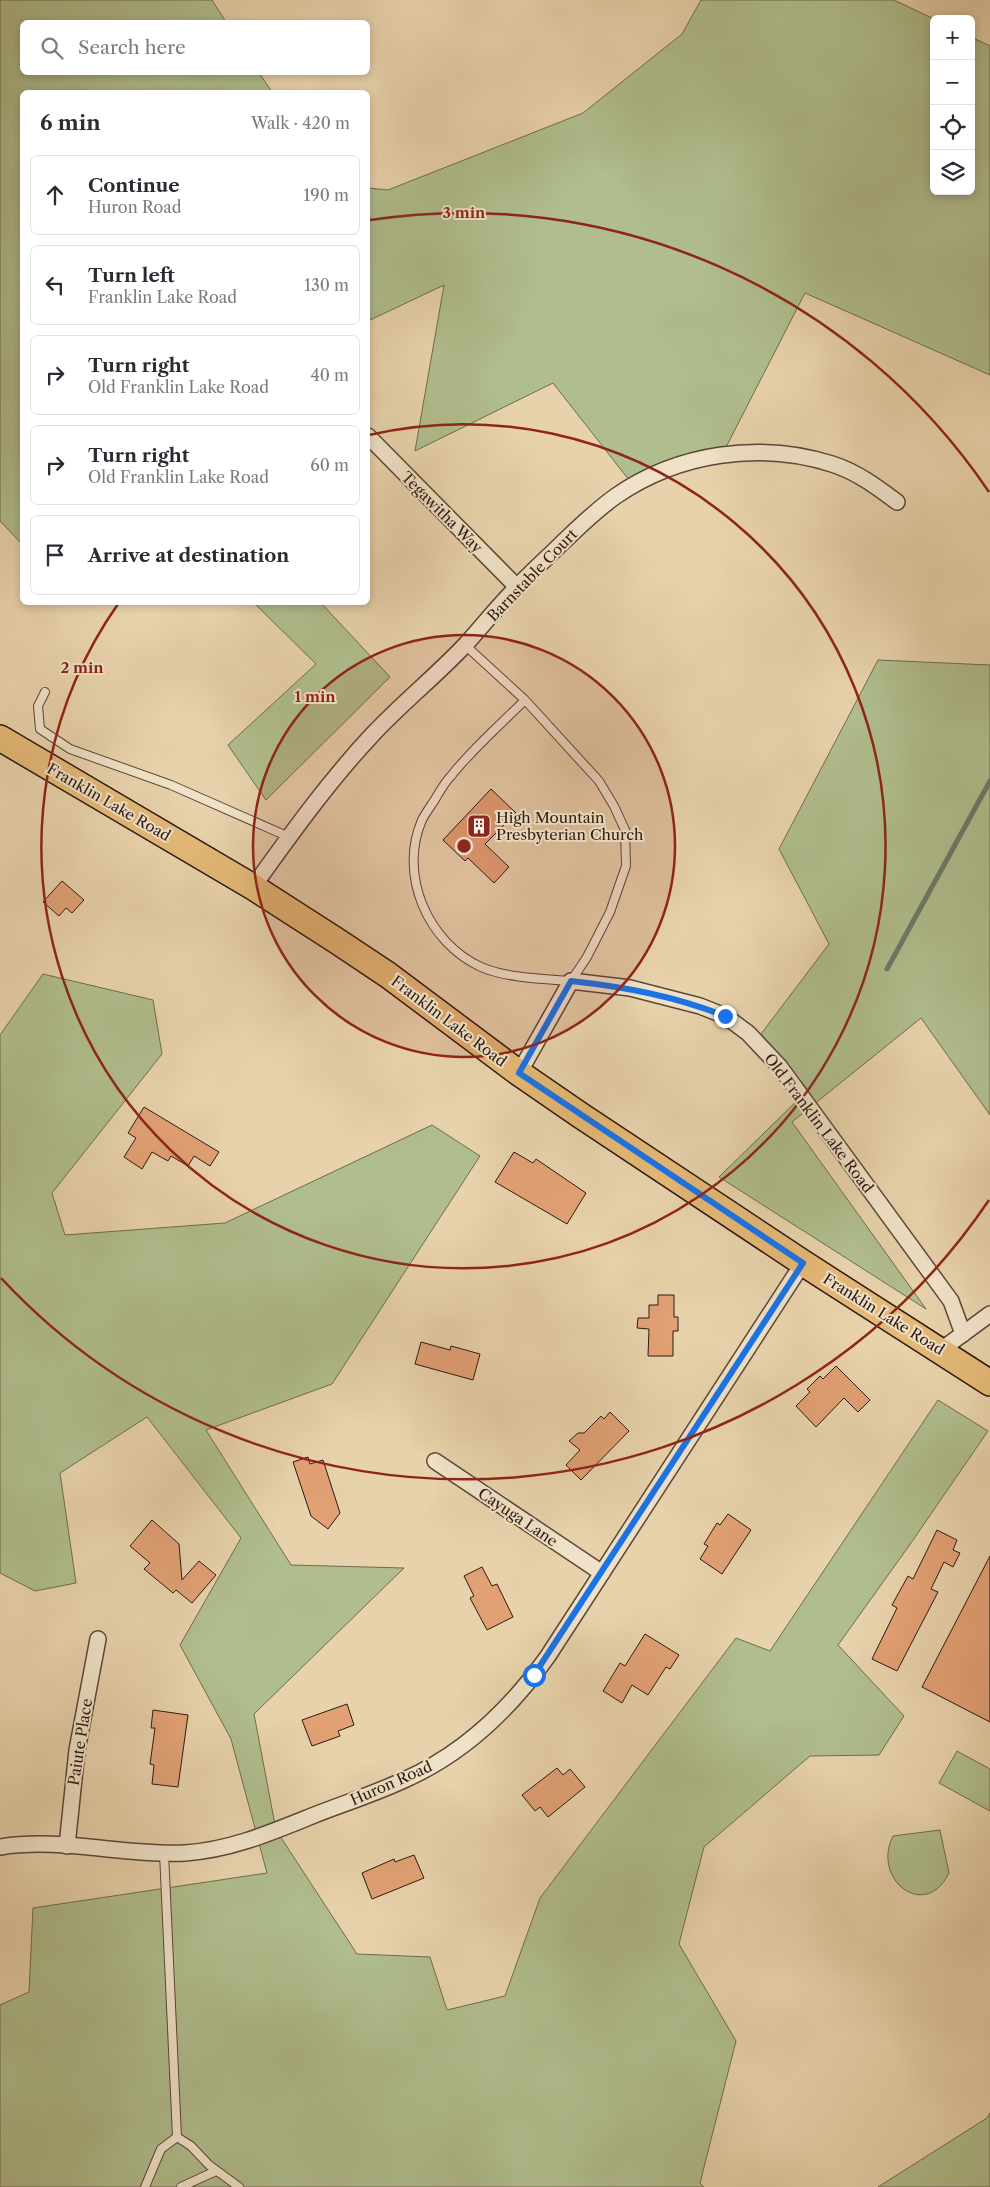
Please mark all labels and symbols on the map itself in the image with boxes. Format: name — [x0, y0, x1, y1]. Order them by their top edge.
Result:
text: 3 min — [443, 203, 486, 222]
street label: Tegawitha Way — [397, 467, 487, 557]
street label: Barnstable Court — [483, 524, 581, 625]
text: 2 min — [60, 658, 104, 677]
text: 1 min — [294, 687, 336, 706]
street label: Franklin Lake Road — [44, 759, 174, 845]
place label: High Mountain Presbyterian Church — [496, 808, 644, 844]
building icon: High Mountain Presbyterian Church — [466, 813, 492, 839]
centre of rings — [455, 837, 473, 855]
street label: Franklin Lake Road — [388, 971, 510, 1071]
route end — [714, 1005, 737, 1028]
street label: Old Franklin Lake Road — [760, 1050, 878, 1196]
street label: Franklin Lake Road — [820, 1269, 948, 1359]
street label: Cayuga Lane — [475, 1483, 561, 1551]
route start — [523, 1664, 546, 1687]
street label: Paiute Place — [64, 1697, 96, 1787]
street label: Huron Road — [347, 1756, 435, 1810]

